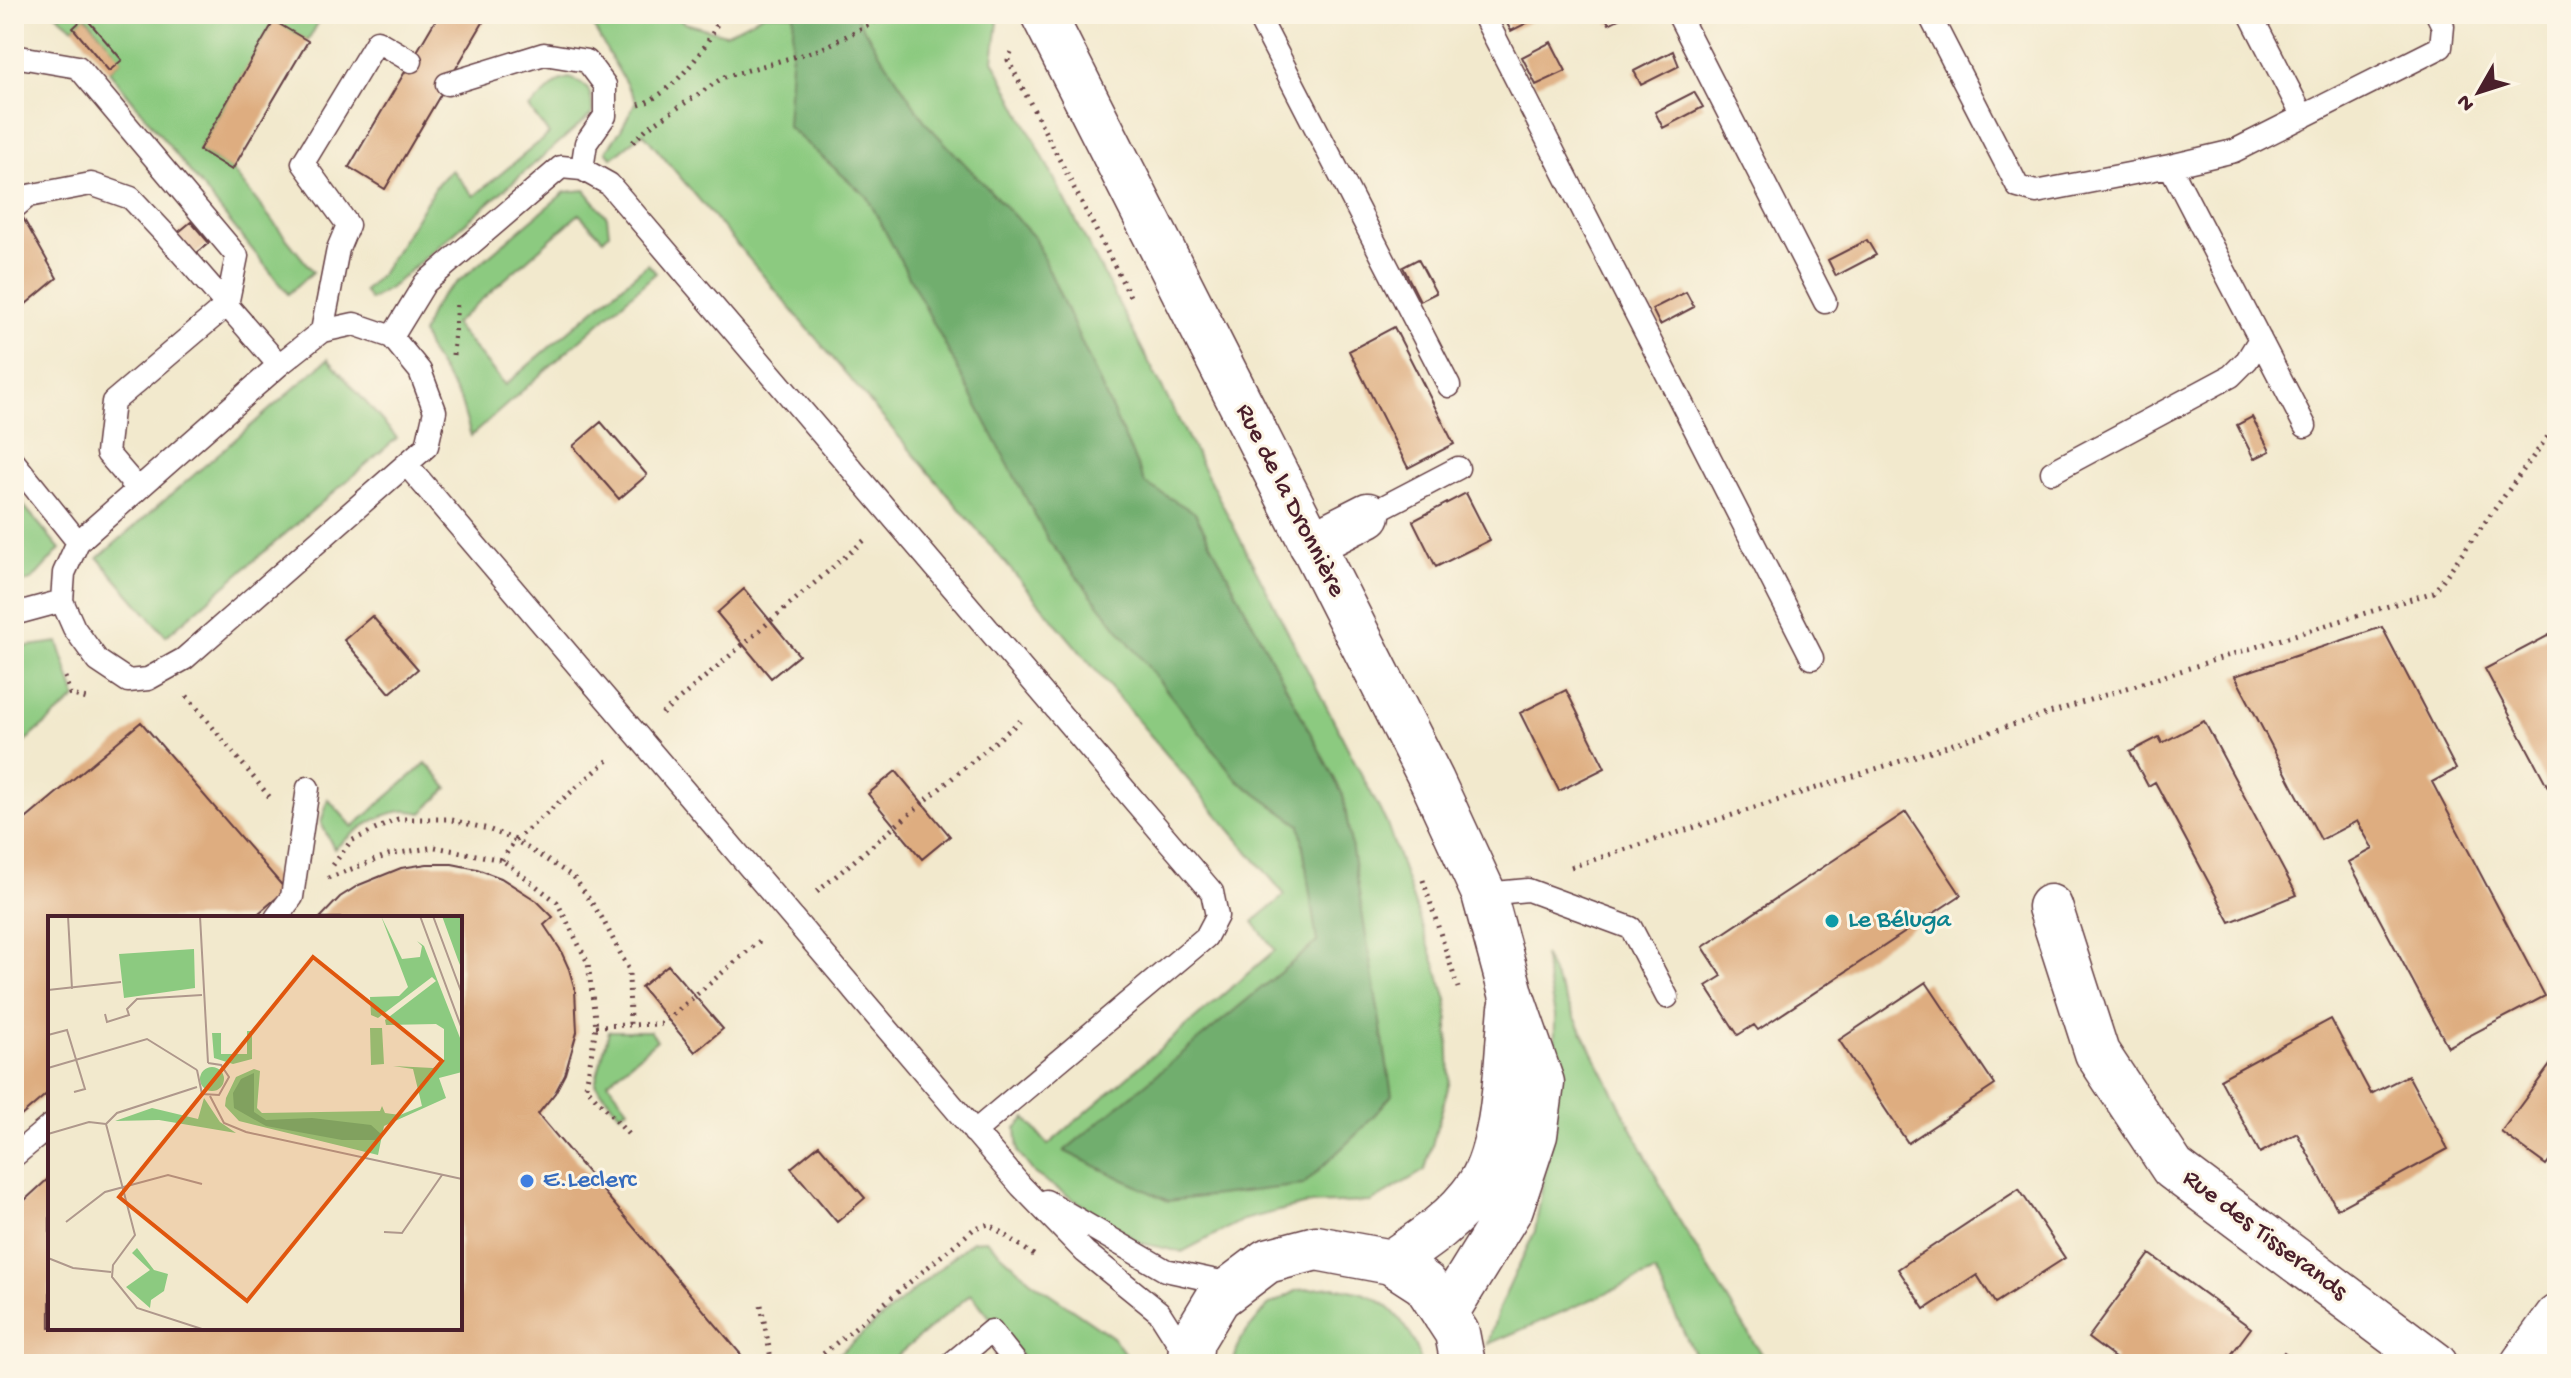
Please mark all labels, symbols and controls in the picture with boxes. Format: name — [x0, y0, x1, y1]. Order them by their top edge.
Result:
north arrow — [2439, 52, 2519, 132]
text: N — [2452, 88, 2481, 116]
street label: Rue de la Dronnière — [1227, 399, 1351, 603]
place label: Le Béluga — [1848, 906, 1953, 937]
marker: Le Béluga — [1823, 912, 1841, 930]
inset map — [48, 916, 462, 1330]
street label: Rue des Tisserands — [2175, 1164, 2354, 1309]
place label: E.Leclerc — [543, 1166, 637, 1197]
marker: E.Leclerc — [518, 1172, 536, 1190]

